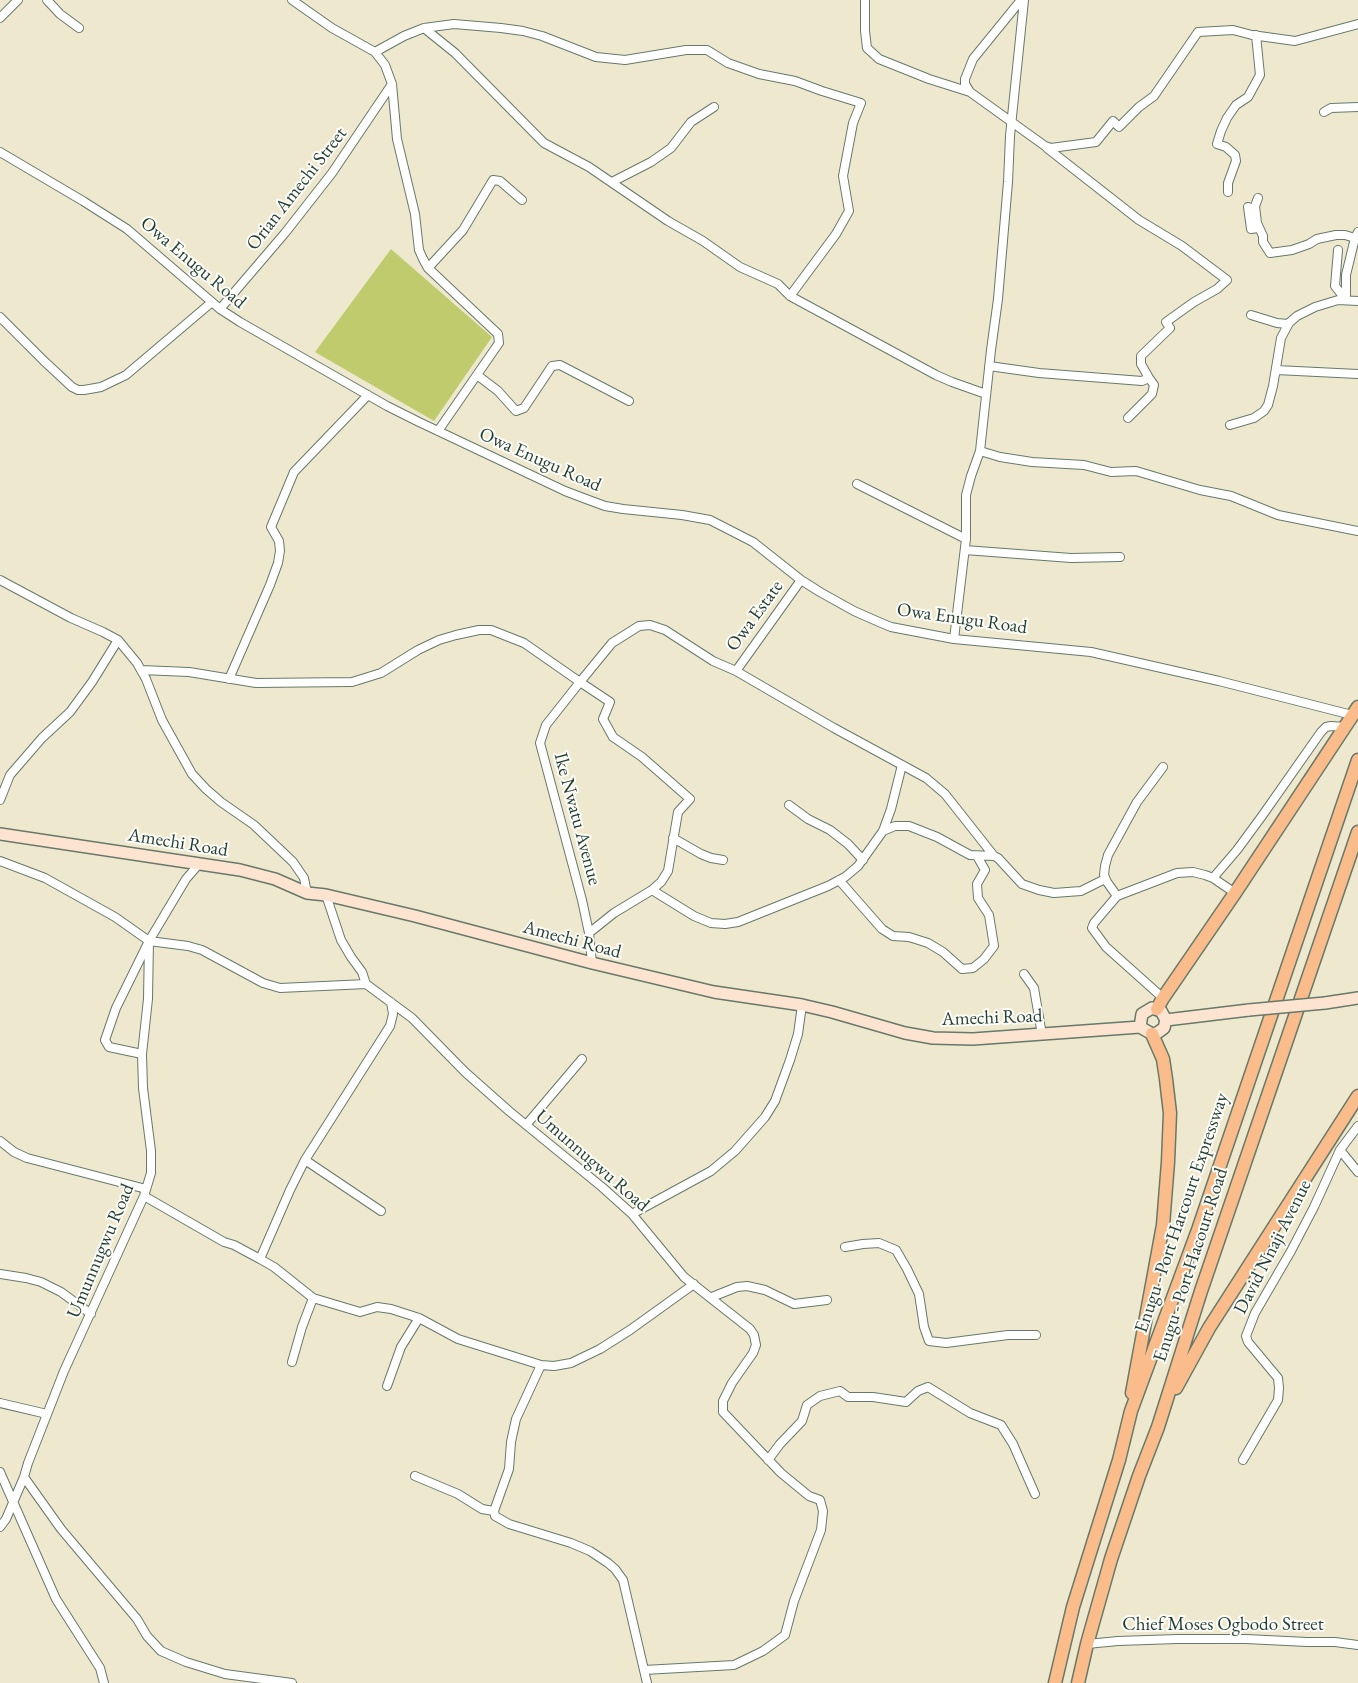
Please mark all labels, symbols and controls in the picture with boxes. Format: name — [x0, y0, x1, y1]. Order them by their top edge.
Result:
street label: Orian Amechi Street — [242, 123, 352, 255]
street label: Owa Enugu Road — [135, 212, 251, 314]
street label: Owa Enugu Road — [475, 423, 605, 497]
street label: Owa Estate — [722, 576, 788, 656]
street label: Owa Enugu Road — [895, 599, 1029, 639]
street label: Ike Nwatu Avenue — [548, 750, 606, 888]
street label: Amechi Road — [126, 824, 230, 862]
street label: Amechi Road — [520, 916, 624, 964]
street label: Amechi Road — [941, 1005, 1043, 1031]
street label: Enugu - Port Harcourt Expressway — [1130, 1090, 1234, 1336]
street label: Umunnugwu Road — [530, 1105, 654, 1217]
street label: Enugu - Port Hacourt Road — [1149, 1165, 1233, 1365]
street label: David Nnaji Avenue — [1229, 1176, 1317, 1318]
street label: Umunnugwu Road — [62, 1180, 140, 1322]
street label: Chief Moses Ogbodo Street — [1122, 1614, 1324, 1636]

